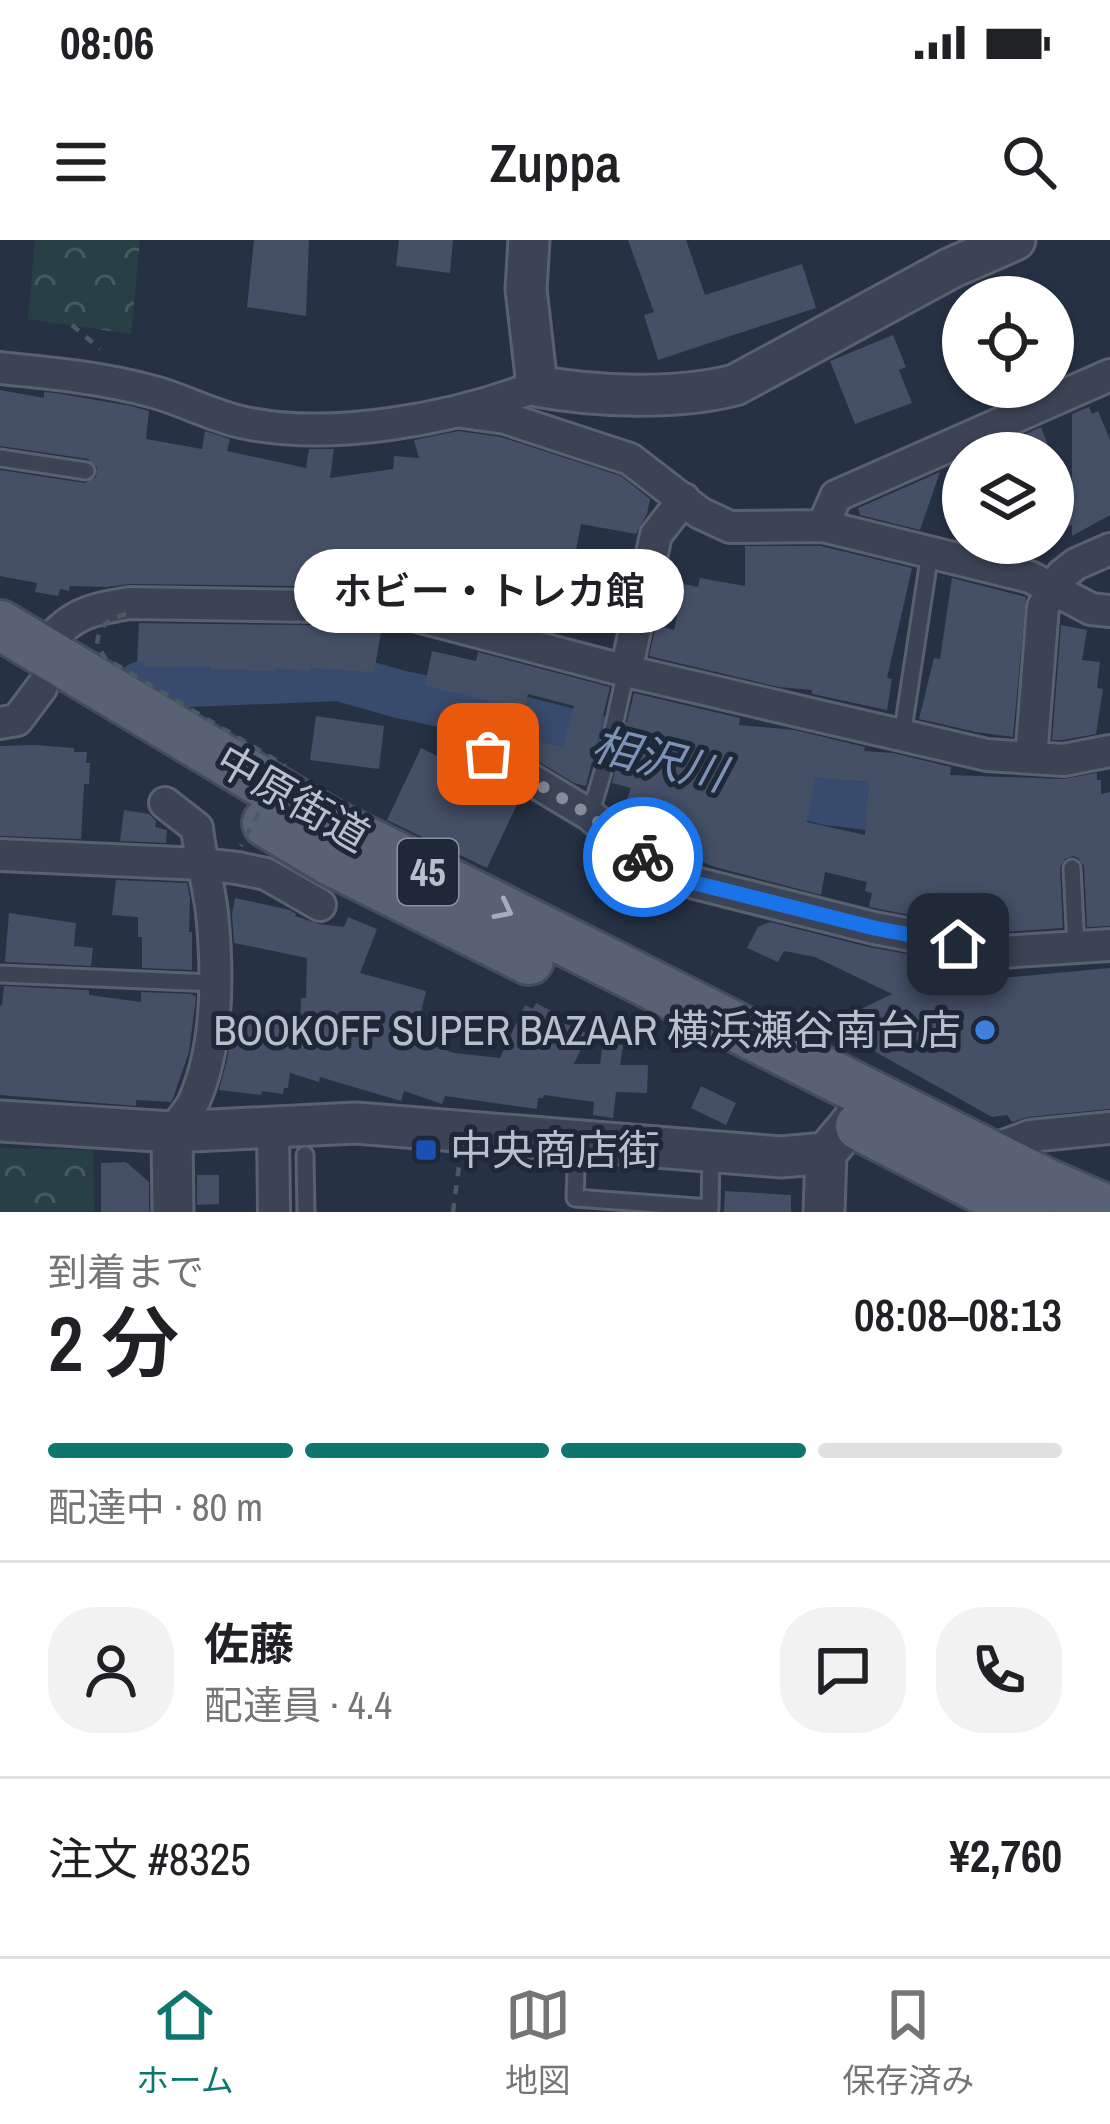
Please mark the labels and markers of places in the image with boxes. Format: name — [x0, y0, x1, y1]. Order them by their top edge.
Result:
callout: ホビー・トレカ館 — [293, 550, 683, 634]
pin — [437, 703, 539, 805]
pin — [907, 893, 1009, 995]
place label: BOOKOFF SUPER BAZAAR 横浜瀬谷南台店 — [213, 1002, 961, 1058]
marker: BOOKOFF SUPER BAZAAR 横浜瀬谷南台店 — [972, 1017, 998, 1043]
place label: 中央商店街 — [450, 1122, 660, 1178]
marker: 中央商店街 — [413, 1137, 439, 1163]

